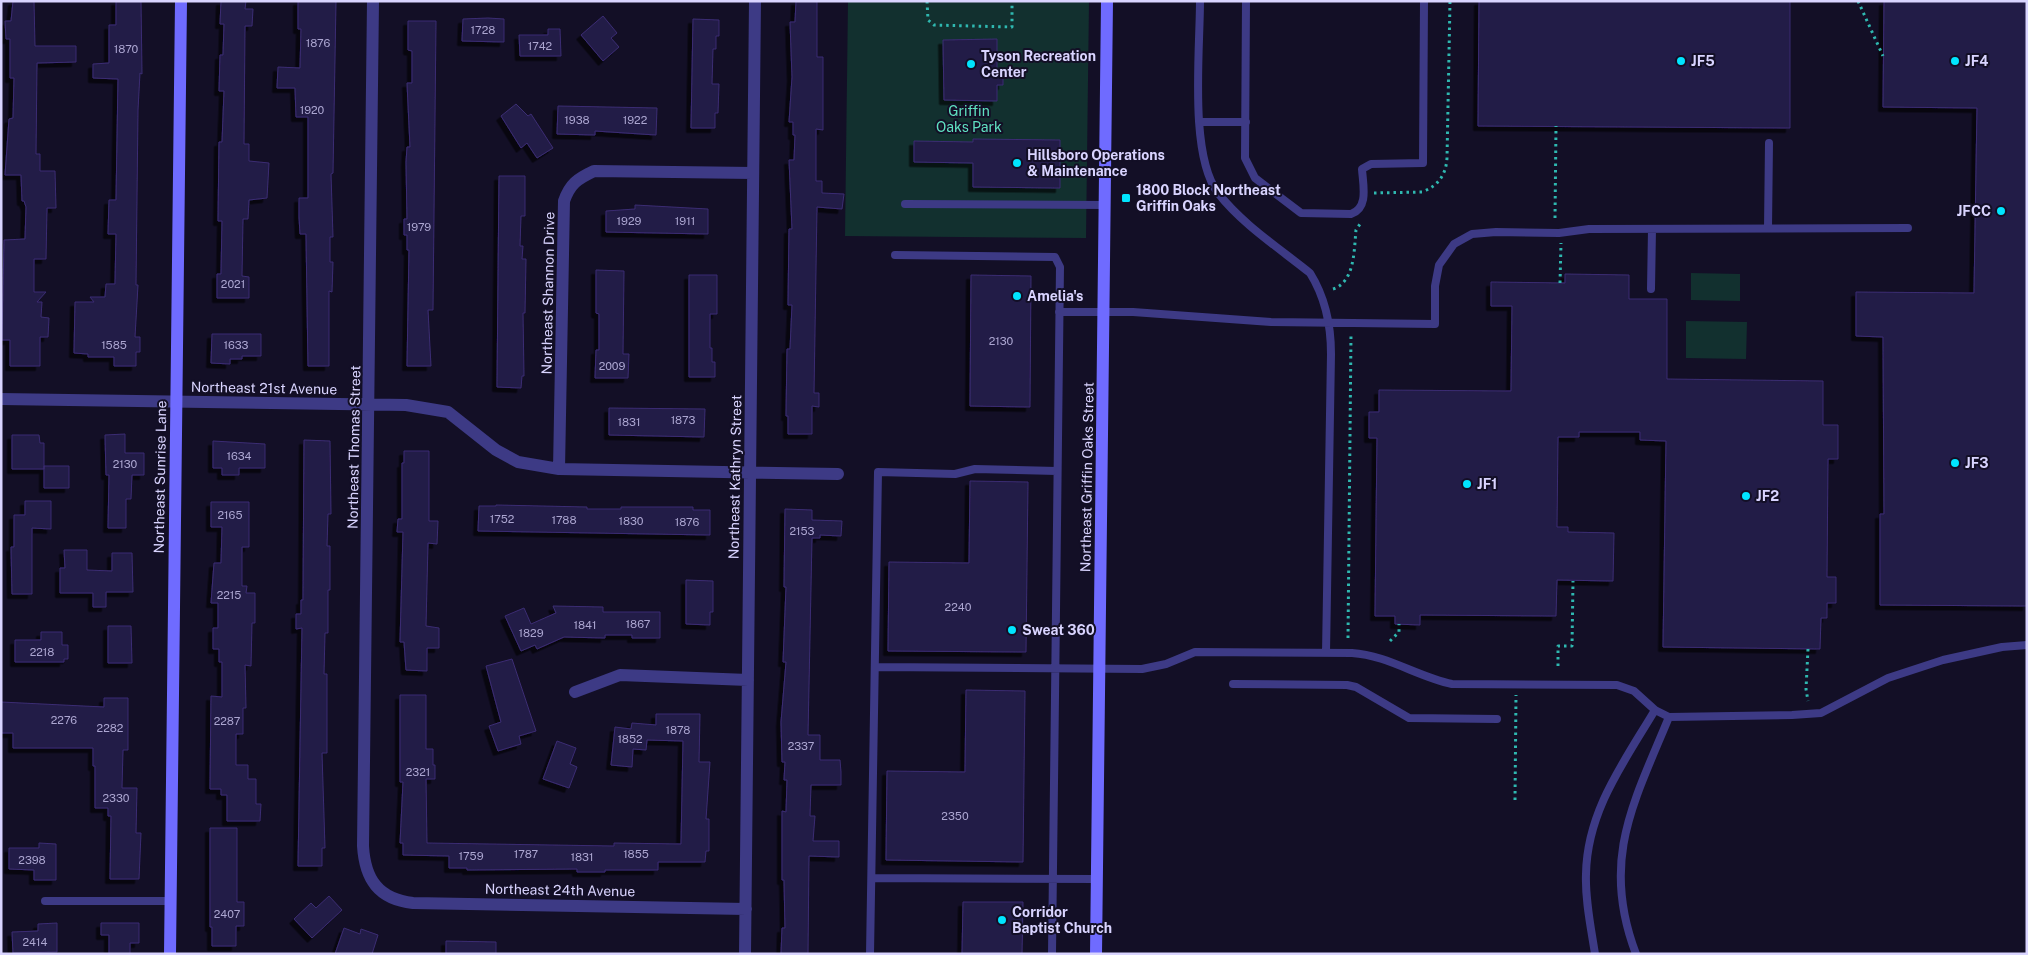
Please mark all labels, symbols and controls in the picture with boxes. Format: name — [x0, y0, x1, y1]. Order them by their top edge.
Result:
house number: 1728 — [471, 24, 495, 36]
house number: 1876 — [306, 37, 330, 49]
house number: 1742 — [528, 40, 553, 52]
house number: 1870 — [114, 43, 139, 55]
place label: Tyson Recreation Center — [981, 48, 1096, 80]
place label: JF5 — [1691, 53, 1715, 69]
place label: JF4 — [1965, 53, 1988, 69]
marker: JF5 — [1675, 55, 1687, 67]
marker: JF4 — [1949, 55, 1961, 67]
marker: Tyson Recreation Center — [965, 58, 977, 70]
park label: Griffin Oaks Park — [936, 103, 1002, 135]
house number: 1920 — [300, 104, 325, 116]
house number: 1938 — [564, 114, 590, 126]
house number: 1922 — [623, 114, 648, 126]
place label: Hillsboro Operations & Maintenance — [1027, 147, 1165, 179]
marker: Hillsboro Operations & Maintenance — [1011, 157, 1023, 169]
place label: 1800 Block Northeast Griffin Oaks — [1136, 182, 1281, 214]
marker: 1800 Block Northeast Griffin Oaks — [1120, 192, 1132, 204]
place label: JFCC — [1957, 203, 1991, 219]
marker: JFCC — [1995, 205, 2007, 217]
street label: Northeast Shannon Drive — [539, 211, 557, 374]
house number: 1929 — [617, 215, 642, 227]
house number: 1911 — [675, 215, 695, 227]
house number: 1979 — [407, 221, 431, 233]
house number: 2021 — [221, 278, 245, 290]
place label: Amelia's — [1027, 288, 1083, 304]
marker: Amelia's — [1011, 290, 1023, 302]
house number: 2130 — [989, 335, 1014, 347]
house number: 1585 — [101, 339, 127, 351]
house number: 1633 — [223, 339, 249, 351]
house number: 2009 — [599, 360, 626, 372]
street label: Northeast Thomas Street — [345, 365, 363, 529]
street label: Northeast 21st Avenue — [191, 379, 337, 397]
street label: Northeast Griffin Oaks Street — [1077, 382, 1097, 572]
street label: Northeast Kathryn Street — [726, 395, 744, 559]
street label: Northeast Sunrise Lane — [151, 400, 169, 554]
house number: 1873 — [671, 414, 695, 426]
house number: 1831 — [618, 416, 640, 428]
house number: 1634 — [226, 450, 252, 462]
place label: JF3 — [1965, 455, 1989, 471]
marker: JF3 — [1949, 457, 1961, 469]
house number: 2130 — [113, 458, 138, 470]
place label: JF1 — [1477, 476, 1497, 492]
marker: JF1 — [1461, 478, 1473, 490]
place label: JF2 — [1756, 488, 1779, 504]
marker: JF2 — [1740, 490, 1752, 502]
house number: 2165 — [218, 509, 242, 521]
house number: 1752 — [490, 513, 515, 525]
house number: 1788 — [551, 514, 577, 526]
house number: 1830 — [618, 515, 644, 527]
house number: 1876 — [675, 516, 699, 528]
house number: 2153 — [789, 525, 815, 537]
house number: 2215 — [217, 589, 241, 601]
house number: 2240 — [945, 601, 972, 613]
house number: 1867 — [626, 618, 651, 630]
house number: 1841 — [574, 619, 596, 631]
place label: Sweat 360 — [1022, 622, 1095, 638]
marker: Sweat 360 — [1006, 624, 1018, 636]
house number: 1829 — [518, 627, 544, 639]
house number: 2218 — [30, 646, 54, 658]
house number: 2276 — [51, 714, 77, 726]
house number: 2287 — [214, 715, 241, 727]
house number: 2282 — [97, 722, 124, 734]
house number: 1878 — [666, 724, 690, 736]
house number: 1852 — [617, 733, 643, 745]
house number: 2337 — [788, 740, 815, 752]
house number: 2321 — [406, 766, 430, 778]
house number: 2330 — [102, 792, 130, 804]
house number: 2350 — [941, 810, 969, 822]
house number: 1787 — [514, 848, 539, 860]
house number: 1855 — [623, 848, 649, 860]
house number: 1759 — [459, 850, 484, 862]
house number: 1831 — [571, 851, 593, 863]
house number: 2398 — [18, 854, 46, 866]
street label: Northeast 24th Avenue — [485, 881, 635, 899]
place label: Corridor Baptist Church — [1012, 904, 1112, 936]
house number: 2407 — [214, 908, 241, 920]
marker: Corridor Baptist Church — [996, 914, 1008, 926]
house number: 2414 — [23, 936, 48, 948]

